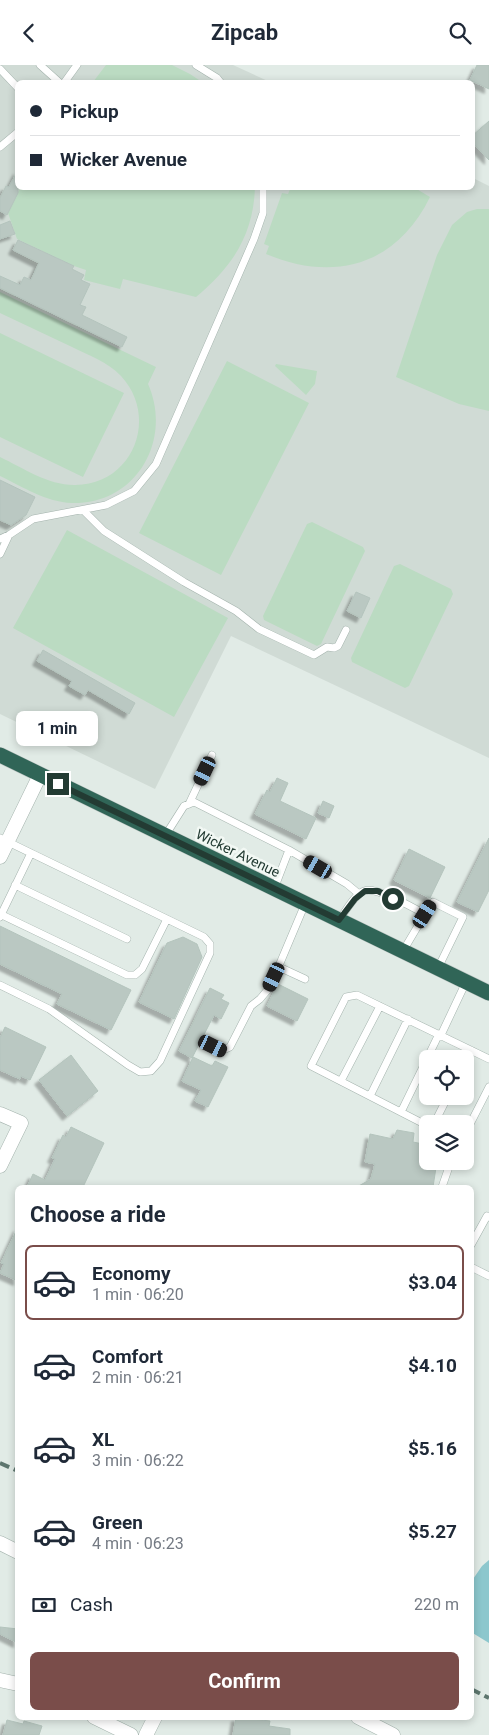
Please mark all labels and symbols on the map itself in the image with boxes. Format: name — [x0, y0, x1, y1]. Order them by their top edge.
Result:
callout: 1 min — [17, 711, 99, 747]
car — [191, 754, 218, 788]
route end — [47, 773, 69, 795]
street label: Wicker Avenue — [193, 826, 283, 880]
car — [301, 853, 334, 881]
route start — [382, 888, 404, 910]
car — [410, 897, 439, 931]
car — [260, 960, 287, 994]
car — [196, 1033, 229, 1059]

